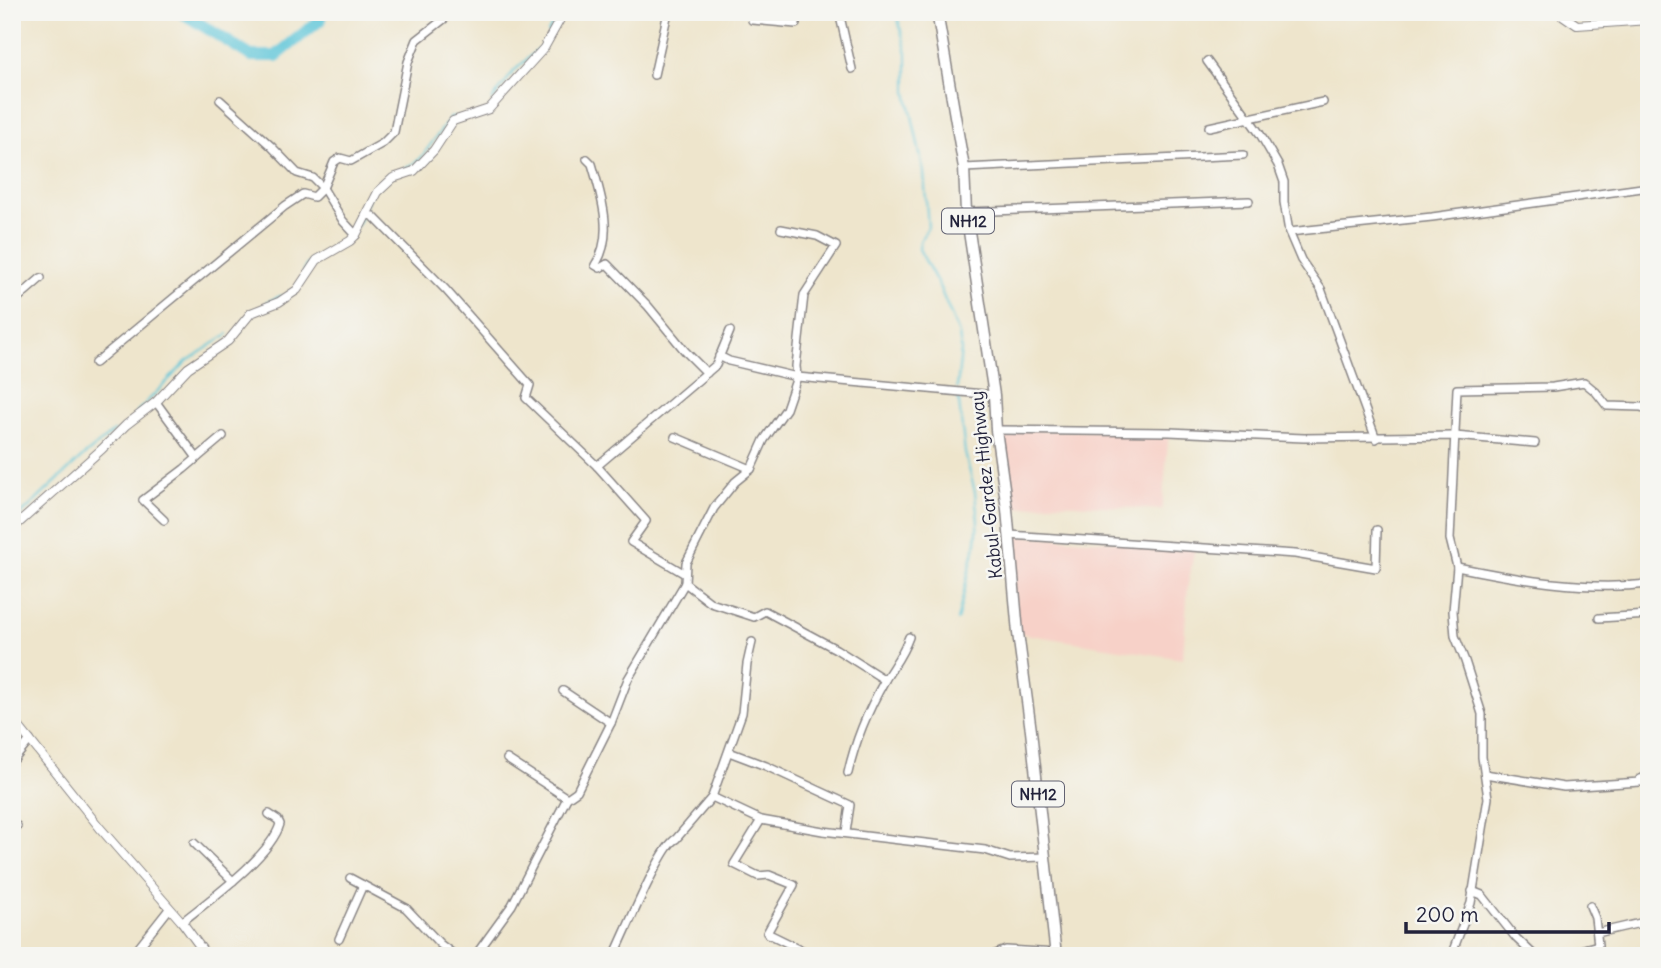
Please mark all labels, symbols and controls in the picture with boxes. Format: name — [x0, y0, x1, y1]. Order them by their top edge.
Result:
road number: NH12 — [942, 209, 994, 234]
street label: Kabul-Gardez Highway — [965, 390, 1007, 580]
road number: NH12 — [1012, 782, 1064, 806]
scale bar — [1406, 891, 1608, 935]
text: 200 m — [1416, 901, 1479, 928]

